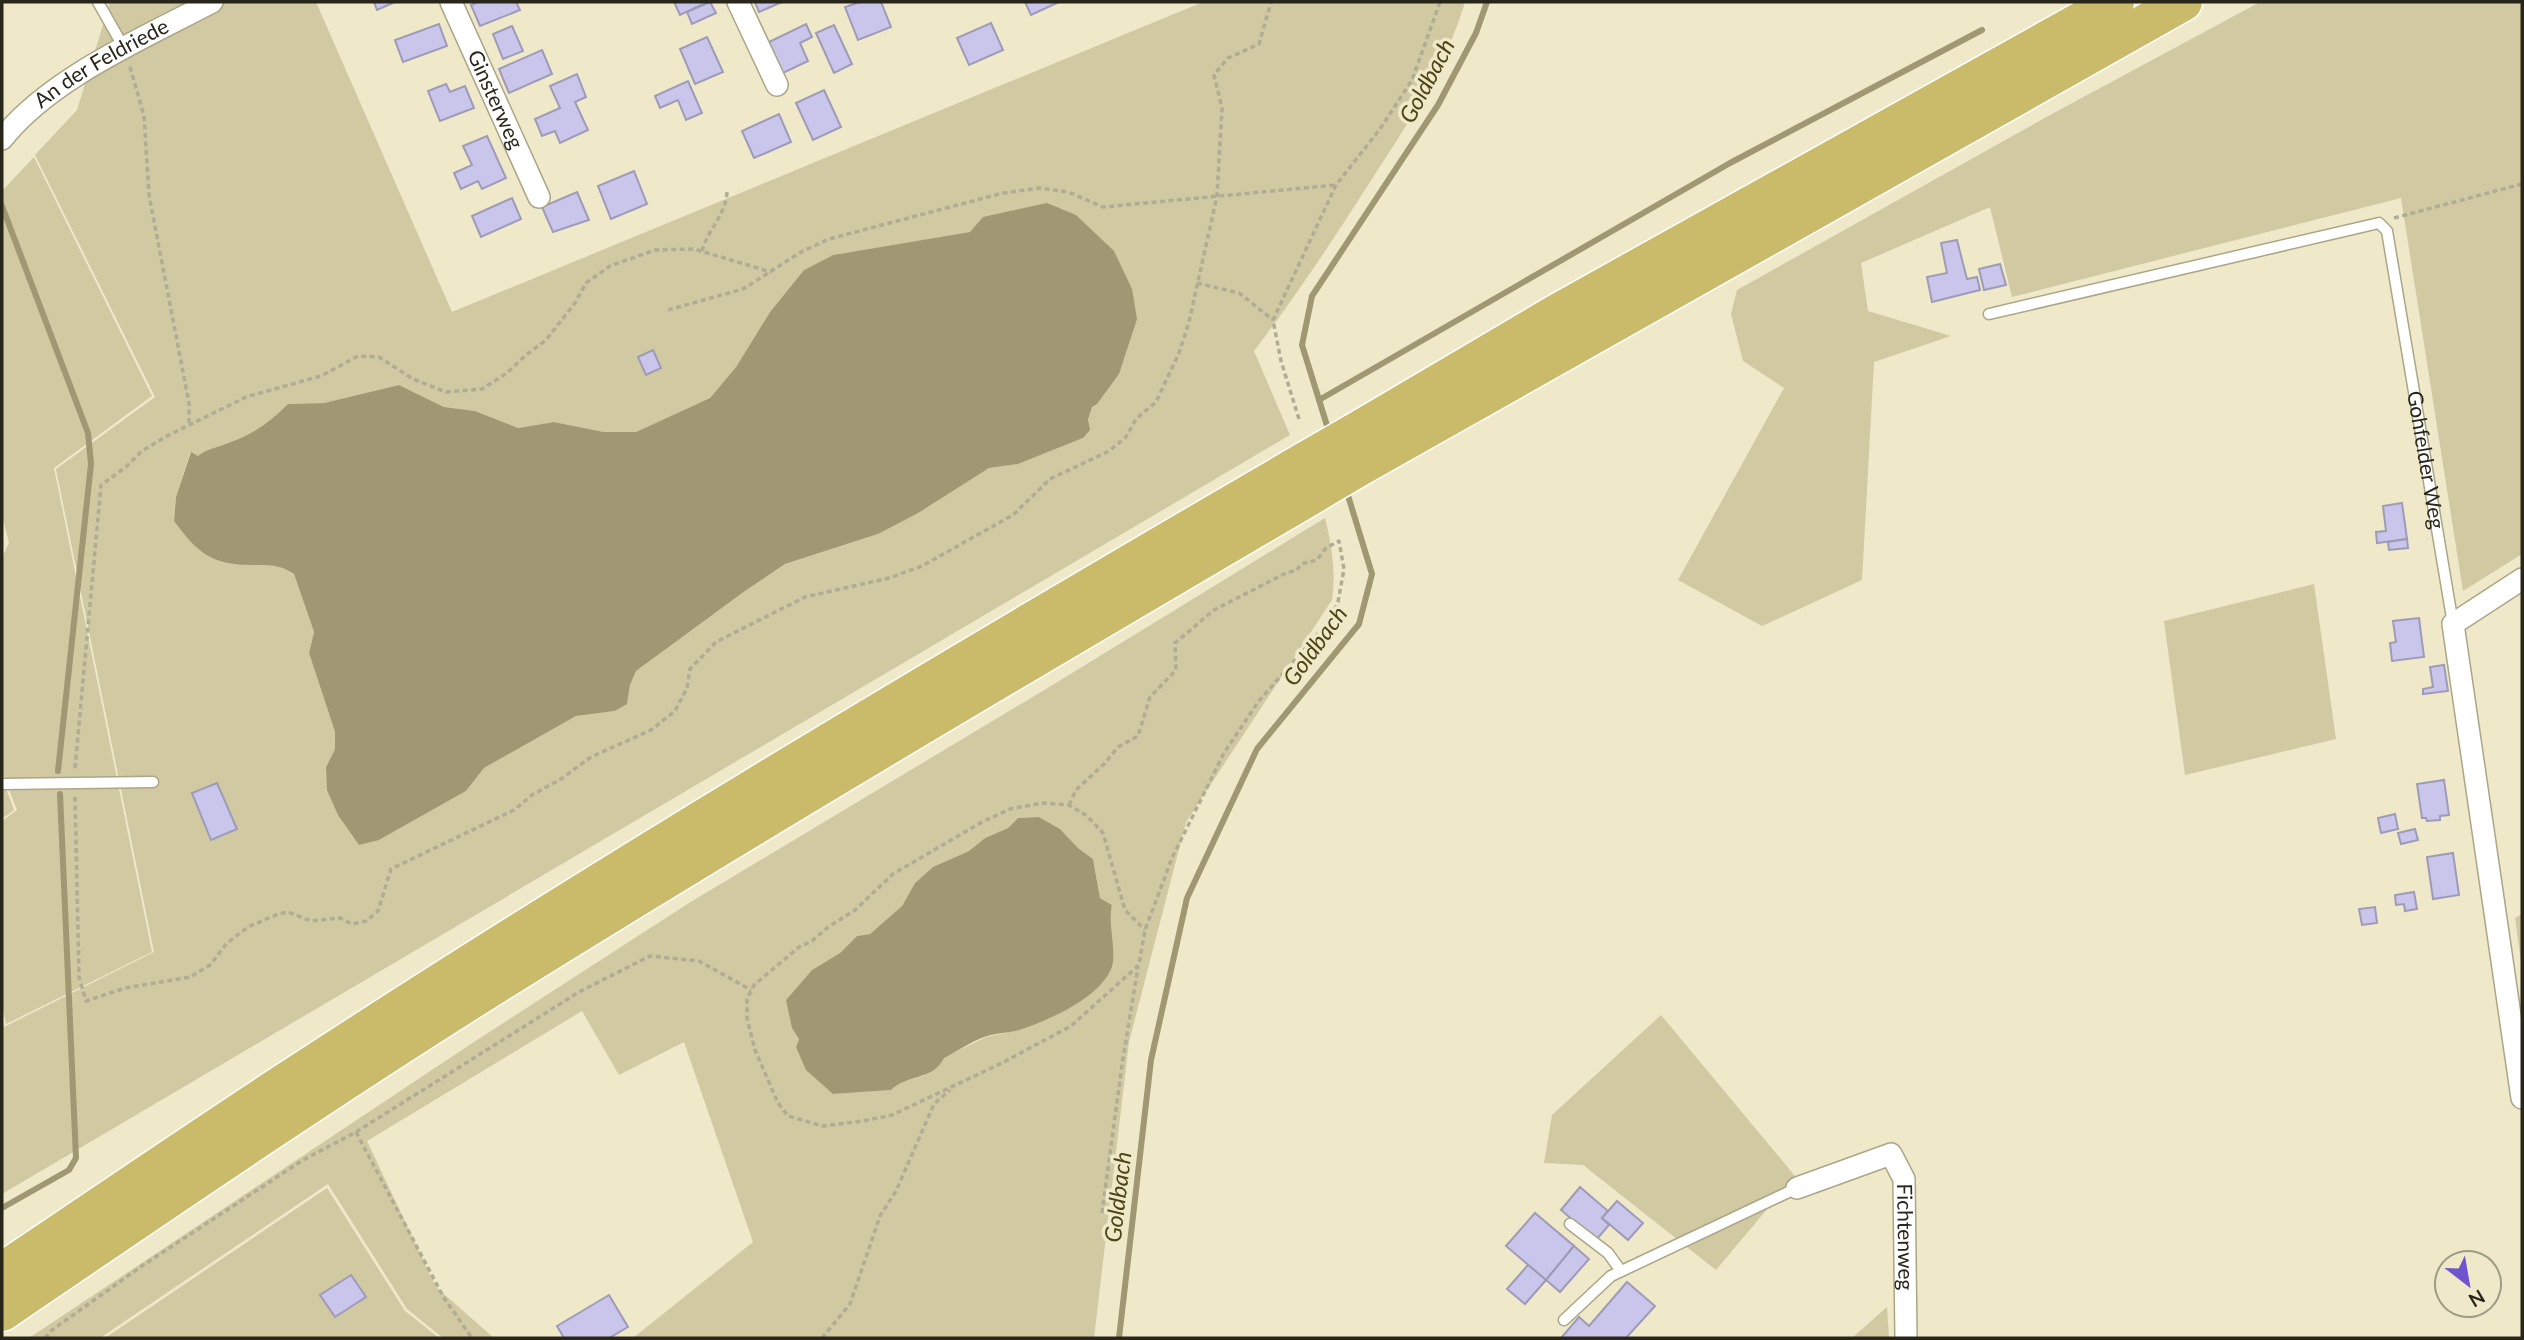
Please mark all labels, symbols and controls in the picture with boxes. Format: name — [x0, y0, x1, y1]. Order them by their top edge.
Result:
street label: An der Feldriede — [28, 12, 172, 112]
water label: Goldbach — [1392, 34, 1460, 127]
street label: Ginsterweg — [463, 46, 530, 152]
street label: Gohfelder Weg — [2403, 389, 2451, 531]
water label: Goldbach — [1276, 600, 1352, 691]
water label: Goldbach — [1098, 1150, 1136, 1244]
street label: Fichtenweg — [1893, 1183, 1919, 1291]
north arrow — [2433, 1249, 2503, 1319]
text: N — [2465, 1285, 2489, 1313]

